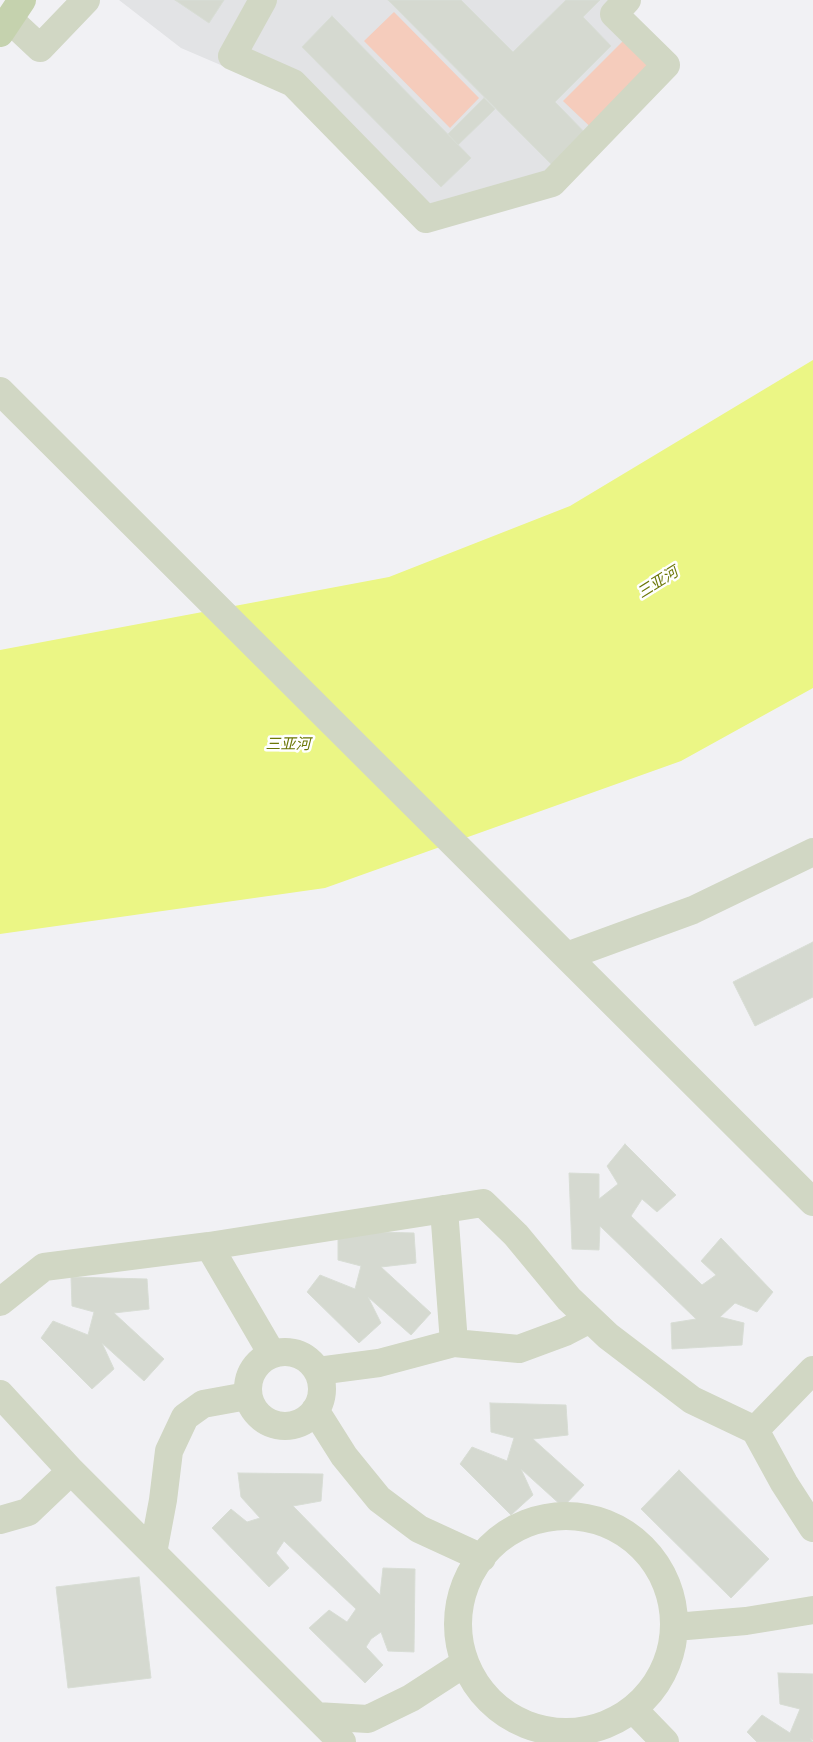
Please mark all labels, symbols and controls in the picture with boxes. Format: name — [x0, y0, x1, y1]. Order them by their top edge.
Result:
water label: 三亚河 — [634, 563, 682, 603]
water label: 三亚河 — [266, 736, 310, 754]

